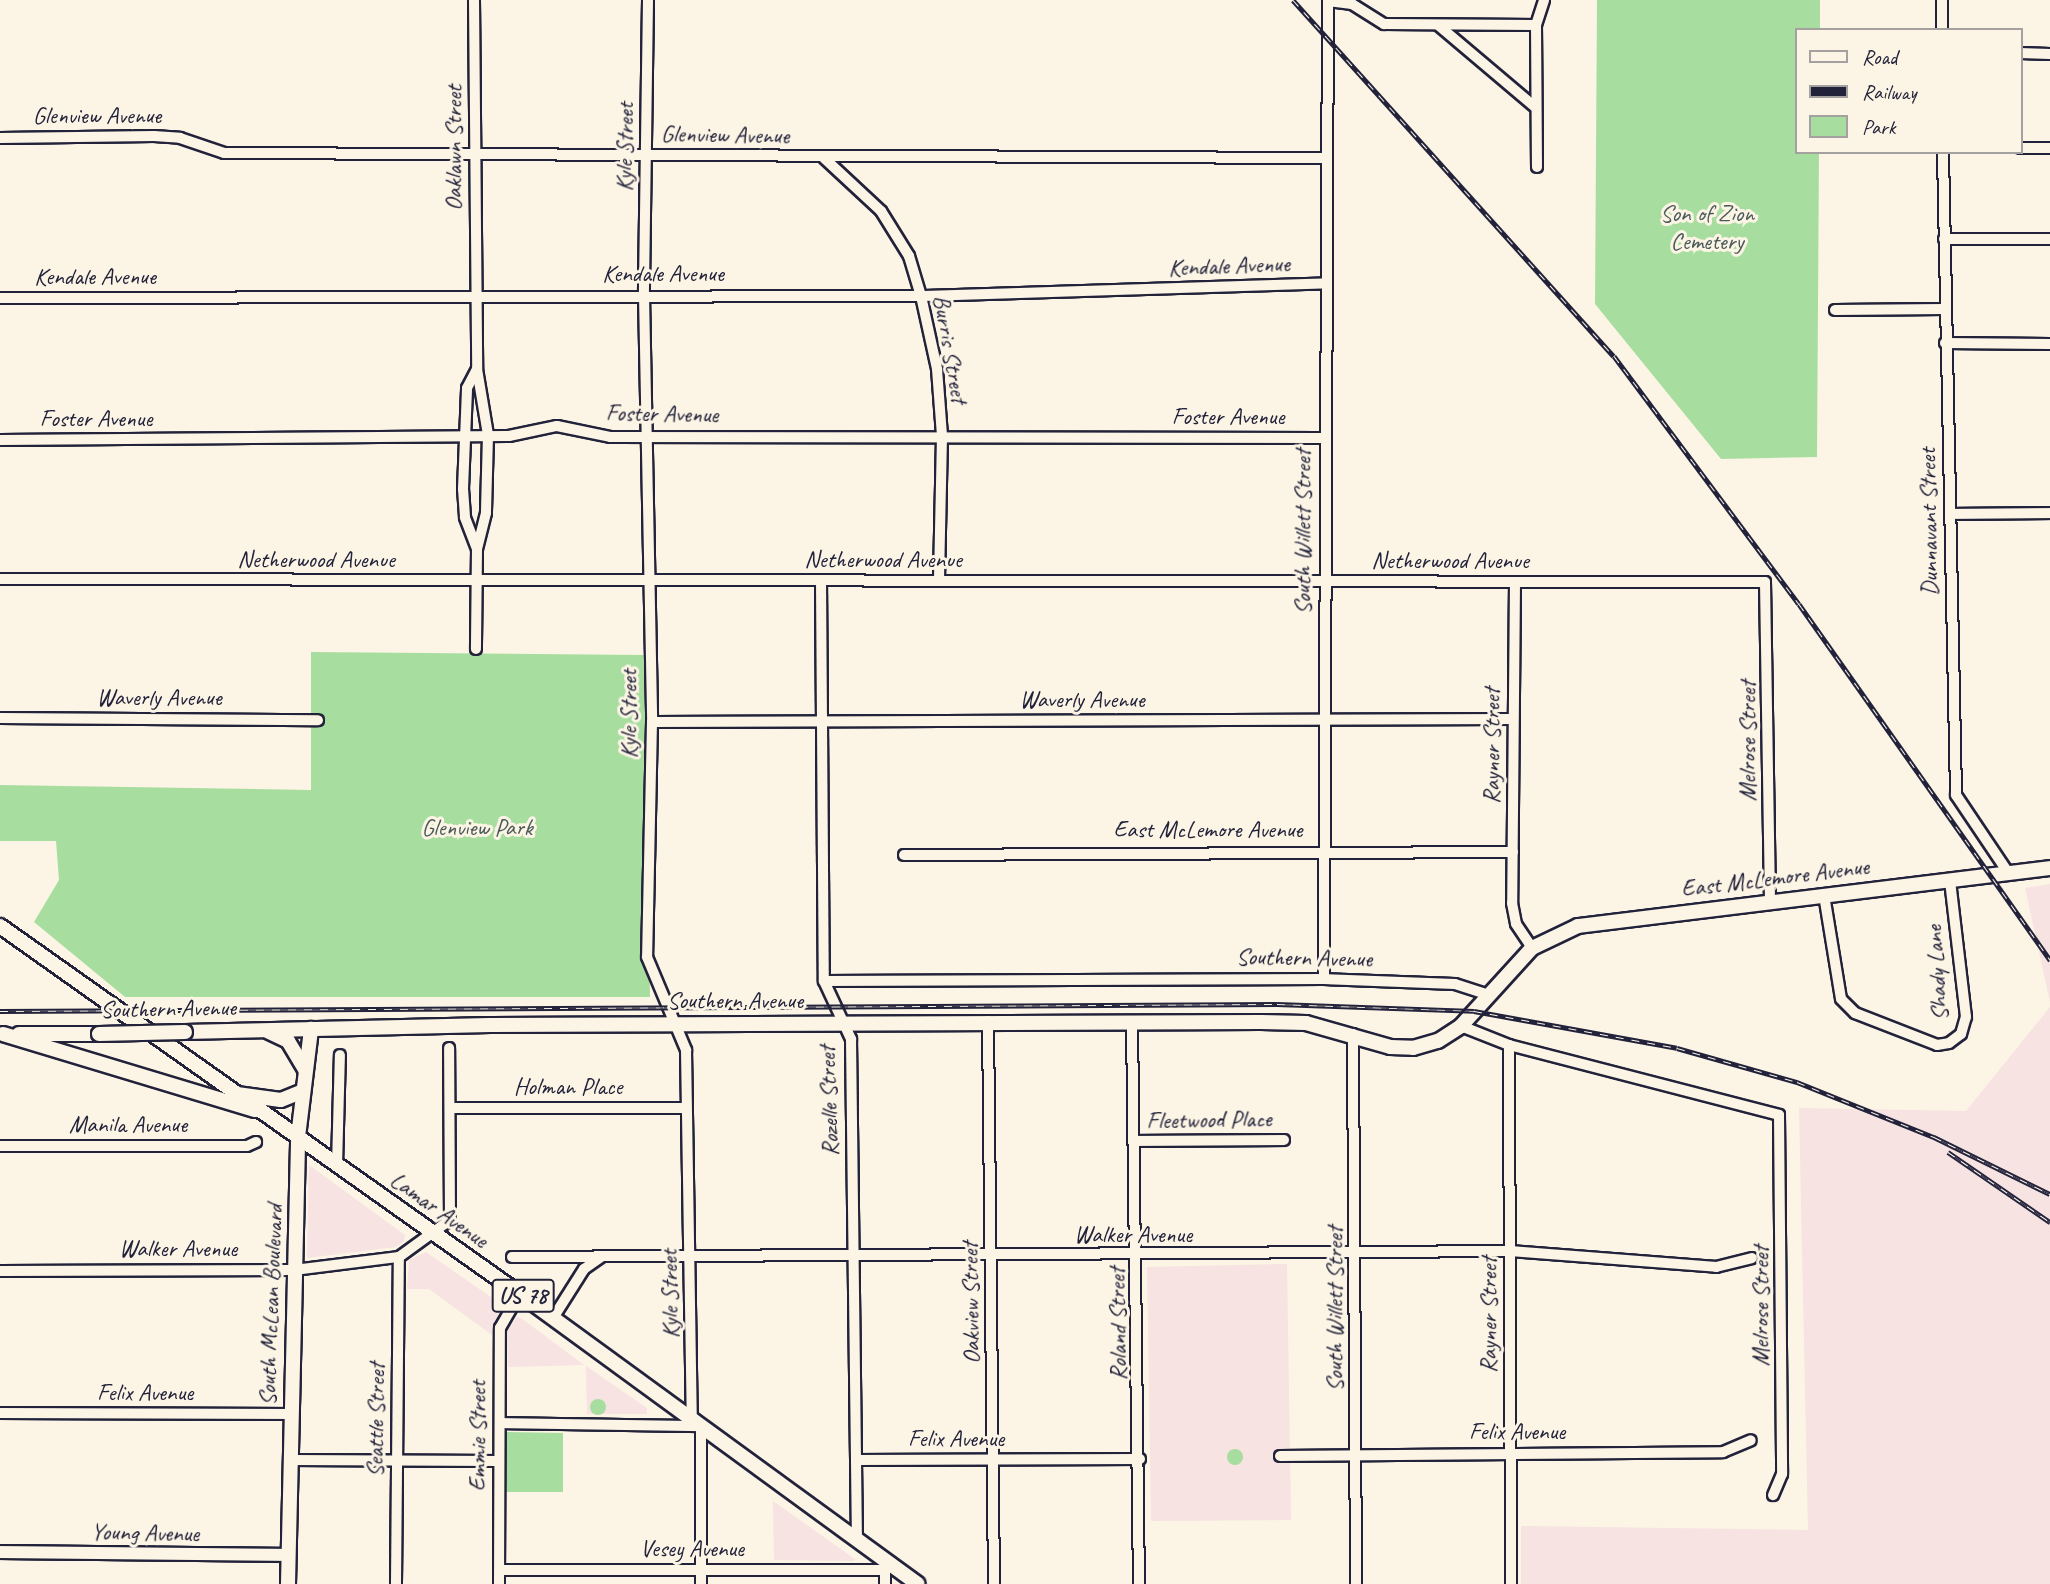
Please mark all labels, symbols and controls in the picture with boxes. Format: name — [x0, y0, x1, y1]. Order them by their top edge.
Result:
legend — [1794, 28, 2022, 154]
text: Road — [1862, 44, 1897, 70]
text: Railway — [1862, 79, 1916, 105]
street label: Oaklawn Street — [440, 85, 468, 211]
street label: Glenview Avenue — [33, 102, 161, 130]
street label: Kyle Street — [610, 102, 640, 192]
text: Park — [1862, 114, 1895, 140]
street label: Glenview Avenue — [661, 119, 789, 151]
park label: Son of Zion Cemetery — [1660, 200, 1754, 256]
street label: Kendale Avenue — [1168, 249, 1290, 283]
street label: Kendale Avenue — [602, 260, 724, 288]
street label: Kendale Avenue — [34, 263, 156, 291]
street label: Burris Street — [926, 293, 974, 405]
street label: Foster Avenue — [606, 399, 718, 429]
street label: Foster Avenue — [1172, 403, 1284, 431]
street label: Foster Avenue — [40, 405, 152, 433]
street label: Dunnavant Street — [1913, 447, 1945, 597]
street label: South Willett Street — [1289, 449, 1317, 615]
street label: Netherwood Avenue — [237, 546, 395, 574]
street label: Netherwood Avenue — [804, 546, 962, 574]
street label: Netherwood Avenue — [1371, 547, 1529, 575]
street label: Kyle Street — [615, 669, 643, 759]
street label: Melrose Street — [1734, 681, 1762, 801]
street label: Waverly Avenue — [97, 684, 221, 712]
street label: Waverly Avenue — [1020, 686, 1144, 714]
street label: Rayner Street — [1478, 688, 1506, 804]
park label: Glenview Park — [421, 814, 533, 842]
street label: East McLemore Avenue — [1113, 816, 1303, 844]
street label: East McLemore Avenue — [1679, 852, 1871, 904]
street label: Shady Lane — [1919, 924, 1955, 1022]
street label: Southern Avenue — [1236, 942, 1372, 974]
street label: Southern Avenue — [667, 987, 803, 1015]
street label: Southern Avenue — [100, 993, 236, 1025]
street label: Rozelle Street — [813, 1045, 845, 1157]
street label: Holman Place — [513, 1073, 623, 1101]
street label: Fleetwood Place — [1146, 1105, 1272, 1135]
street label: Manila Avenue — [69, 1111, 187, 1139]
street label: Lamar Avenue — [384, 1166, 494, 1254]
street label: South McLean Boulevard — [253, 1204, 289, 1406]
street label: Walker Avenue — [1074, 1221, 1192, 1249]
street label: South Willett Street — [1321, 1226, 1349, 1392]
street label: Walker Avenue — [119, 1235, 237, 1263]
street label: Oakview Street — [956, 1242, 986, 1364]
street label: Melrose Street — [1747, 1246, 1775, 1366]
street label: Kyle Street — [655, 1249, 685, 1339]
street label: Rayner Street — [1475, 1257, 1503, 1373]
street label: Roland Street — [1103, 1267, 1133, 1381]
road number: US 78 — [491, 1276, 554, 1316]
street label: Seattle Street — [361, 1363, 391, 1477]
street label: Felix Avenue — [97, 1379, 193, 1407]
street label: Emmie Street — [464, 1380, 492, 1492]
street label: Felix Avenue — [1469, 1418, 1565, 1446]
street label: Felix Avenue — [908, 1425, 1004, 1453]
street label: Young Avenue — [91, 1518, 199, 1548]
street label: Vesey Avenue — [640, 1535, 744, 1563]

